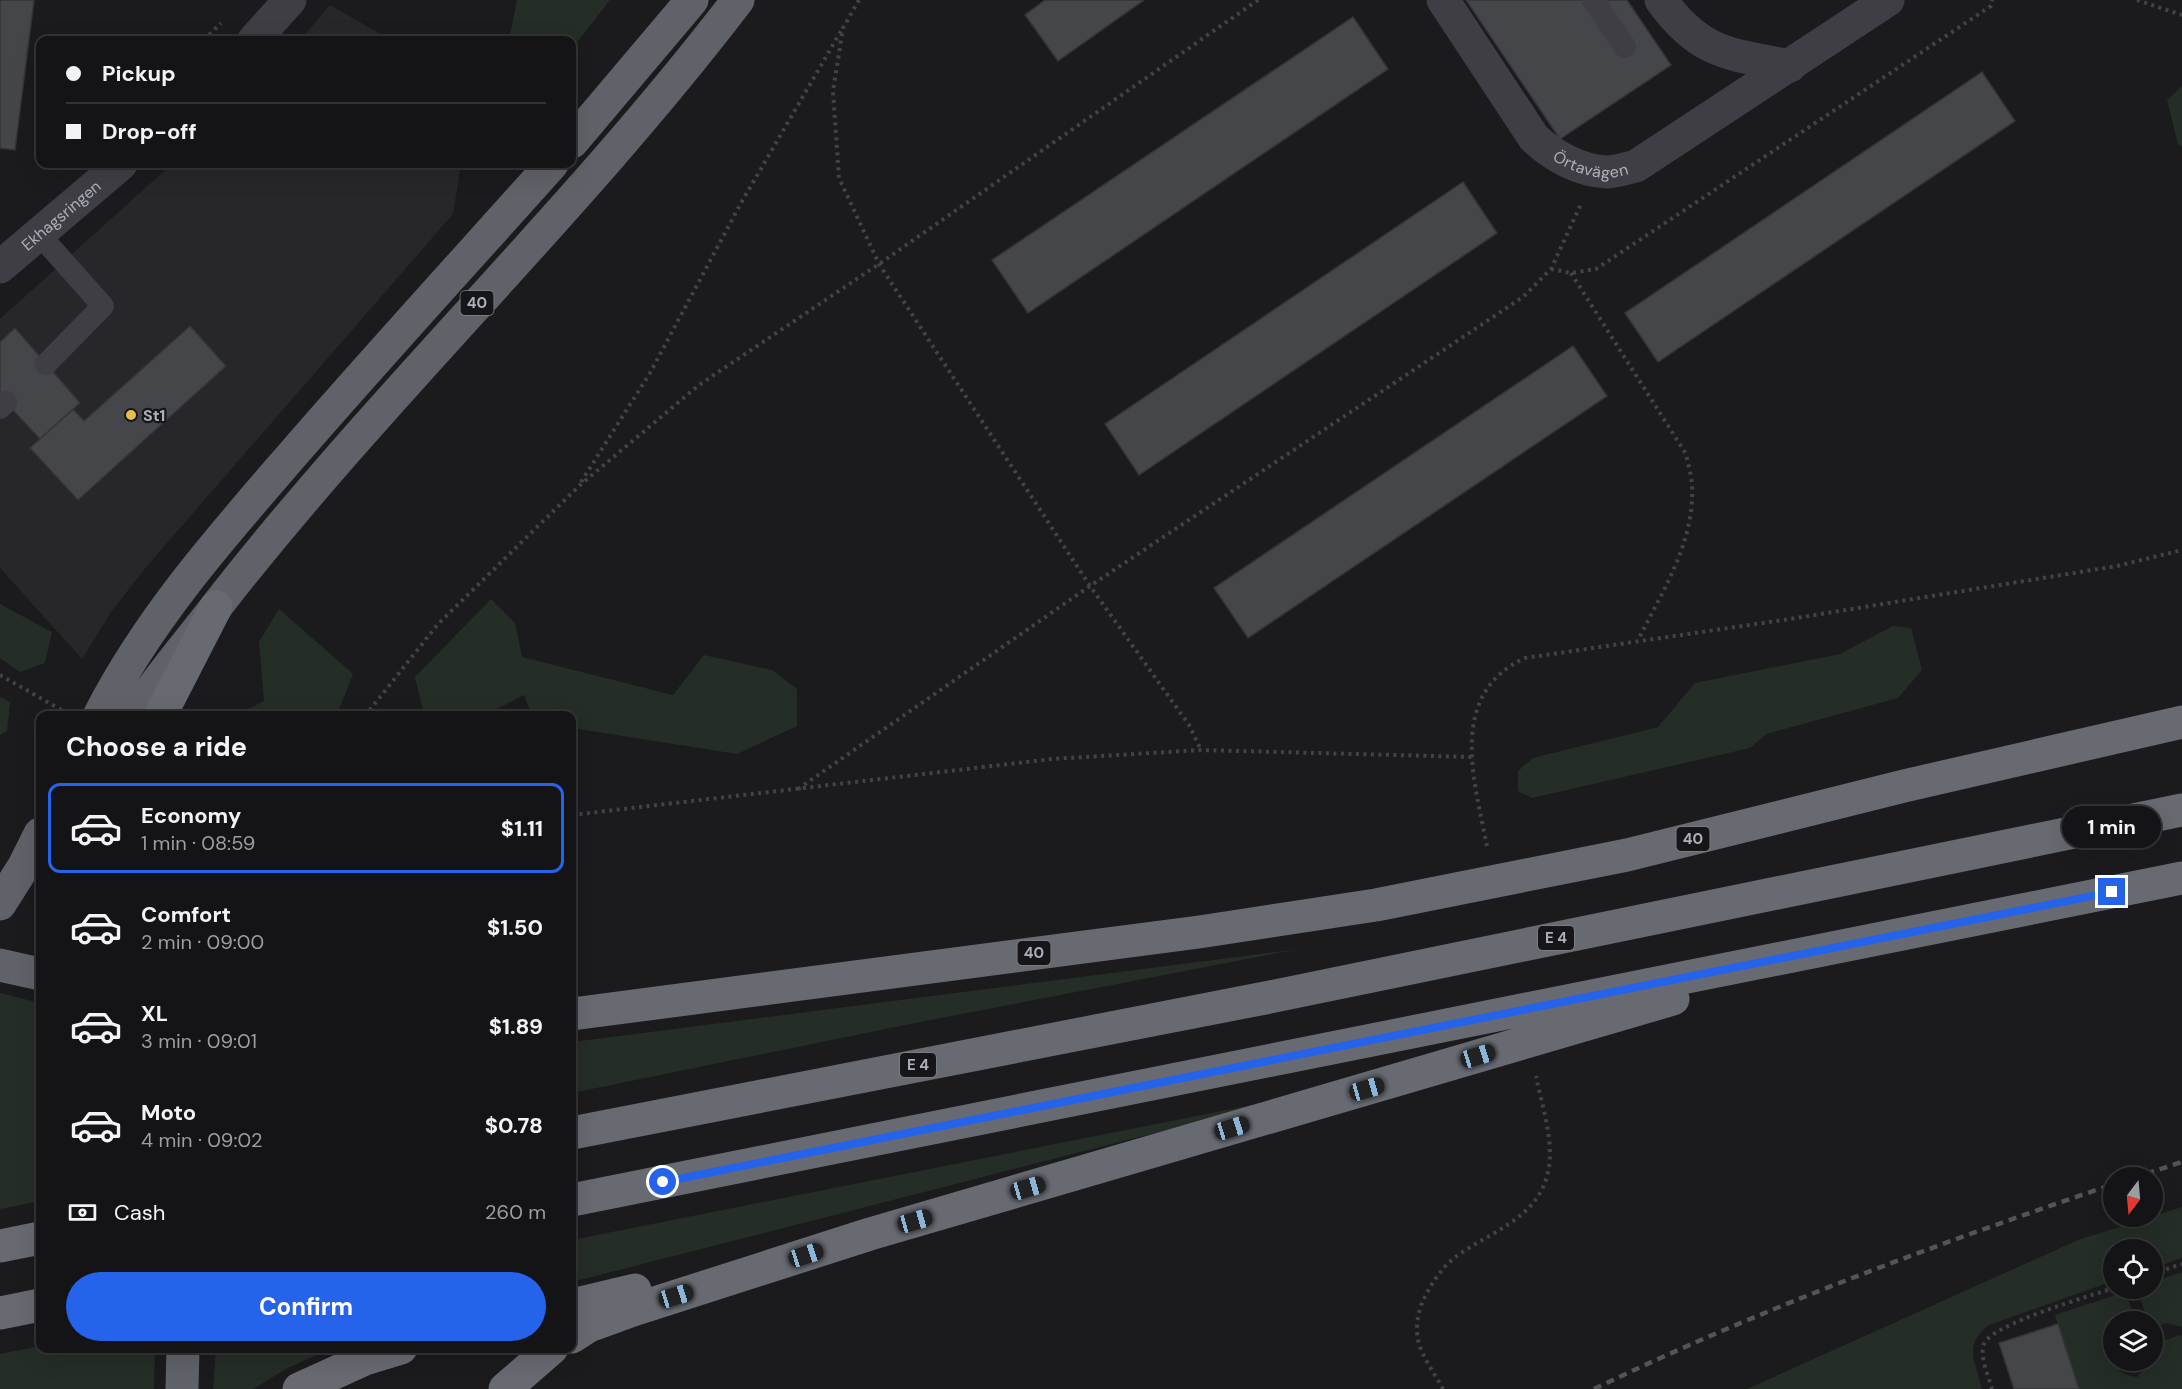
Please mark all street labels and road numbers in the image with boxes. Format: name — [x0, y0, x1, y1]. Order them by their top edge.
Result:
street label: Örtavägen — [1549, 146, 1630, 183]
street label: Ekhagsringen — [17, 176, 105, 255]
road number: 40 — [460, 291, 494, 315]
road number: 40 — [1676, 827, 1710, 851]
road number: E 4 — [1538, 926, 1574, 950]
road number: 40 — [1018, 941, 1050, 965]
road number: E 4 — [900, 1053, 936, 1077]

